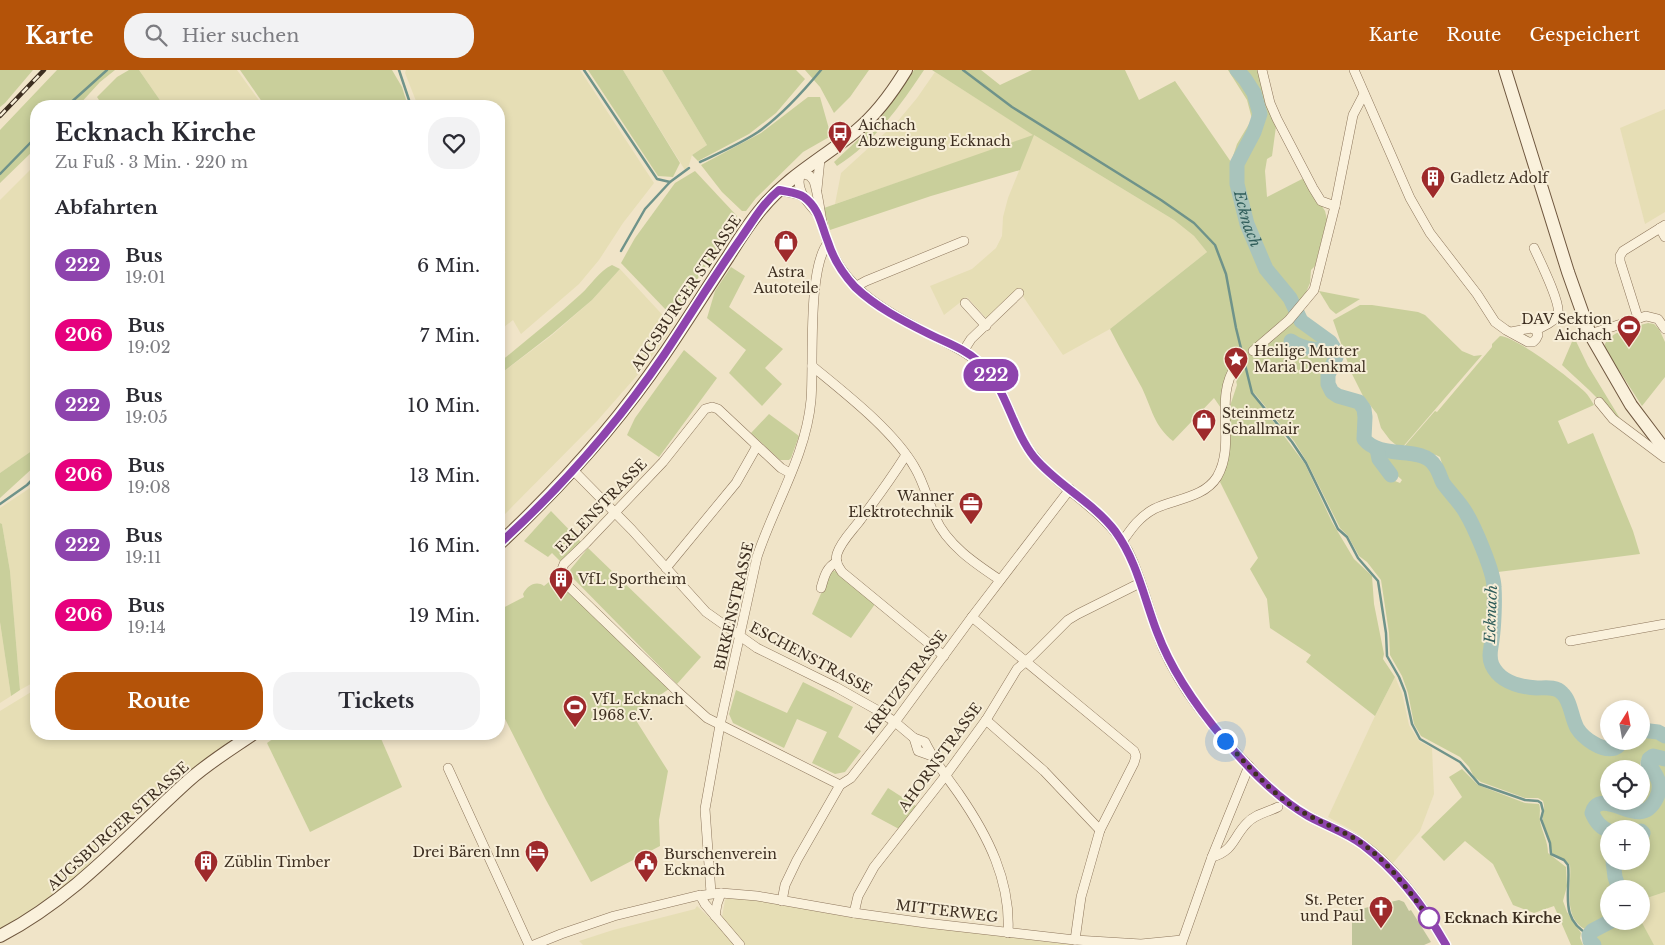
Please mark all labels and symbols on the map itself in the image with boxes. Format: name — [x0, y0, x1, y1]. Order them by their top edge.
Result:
place label: Aichach Abzweigung Ecknach — [857, 116, 1011, 150]
bus stop icon: Aichach Abzweigung Ecknach — [827, 120, 853, 154]
building icon: Gadletz Adolf — [1420, 165, 1446, 199]
place label: Gadletz Adolf — [1450, 169, 1550, 187]
water label: Ecknach — [1230, 187, 1266, 250]
street label: AUGSBURGER STRASSE — [627, 212, 745, 375]
shop icon: Astra Autoteile — [773, 229, 799, 263]
place label: Astra Autoteile — [752, 263, 819, 297]
place label: DAV Sektion Aichach — [1521, 310, 1612, 344]
sports icon: DAV Sektion Aichach — [1616, 314, 1642, 348]
place label: Heilige Mutter Maria Denkmal — [1254, 342, 1367, 376]
place icon: Heilige Mutter Maria Denkmal — [1223, 346, 1249, 380]
line badge: 222 — [962, 359, 1020, 391]
place label: Steinmetz Schallmair — [1222, 404, 1300, 438]
shop icon: Steinmetz Schallmair — [1191, 408, 1217, 442]
street label: ERLENSTRASSE — [551, 455, 651, 557]
place label: Wanner Elektrotechnik — [848, 487, 954, 521]
office icon: Wanner Elektrotechnik — [958, 491, 984, 525]
street label: BIRKENSTRASSE — [710, 540, 758, 672]
building icon: VfL Sportheim — [548, 566, 574, 600]
place label: VfL Sportheim — [577, 570, 686, 588]
water label: Ecknach — [1480, 584, 1501, 645]
street label: ESCHENSTRASSE — [747, 618, 875, 698]
street label: KREUZSTRASSE — [861, 627, 951, 737]
place label: VfL Ecknach 1968 e.V. — [591, 690, 684, 724]
sports icon: VfL Ecknach 1968 e.V. — [562, 694, 588, 728]
street label: AHORNSTRASSE — [894, 699, 986, 816]
north arrow — [1600, 700, 1650, 750]
your location — [1213, 729, 1238, 754]
street label: AUGSBURGER STRASSE — [43, 758, 192, 895]
hotel icon: Drei Bären Inn — [524, 839, 550, 873]
place label: Drei Bären Inn — [412, 843, 520, 861]
place label: Burschenverein Ecknach — [664, 845, 777, 879]
building icon: Züblin Timber — [193, 849, 219, 883]
public building icon: Burschenverein Ecknach — [633, 849, 659, 883]
place label: Züblin Timber — [224, 853, 331, 871]
place label: St. Peter und Paul — [1300, 891, 1364, 925]
church icon: St. Peter und Paul — [1368, 895, 1394, 929]
street label: MITTERWEG — [895, 896, 999, 926]
marker: Ecknach Kirche — [1418, 907, 1440, 929]
place label: Ecknach Kirche — [1444, 909, 1561, 927]

